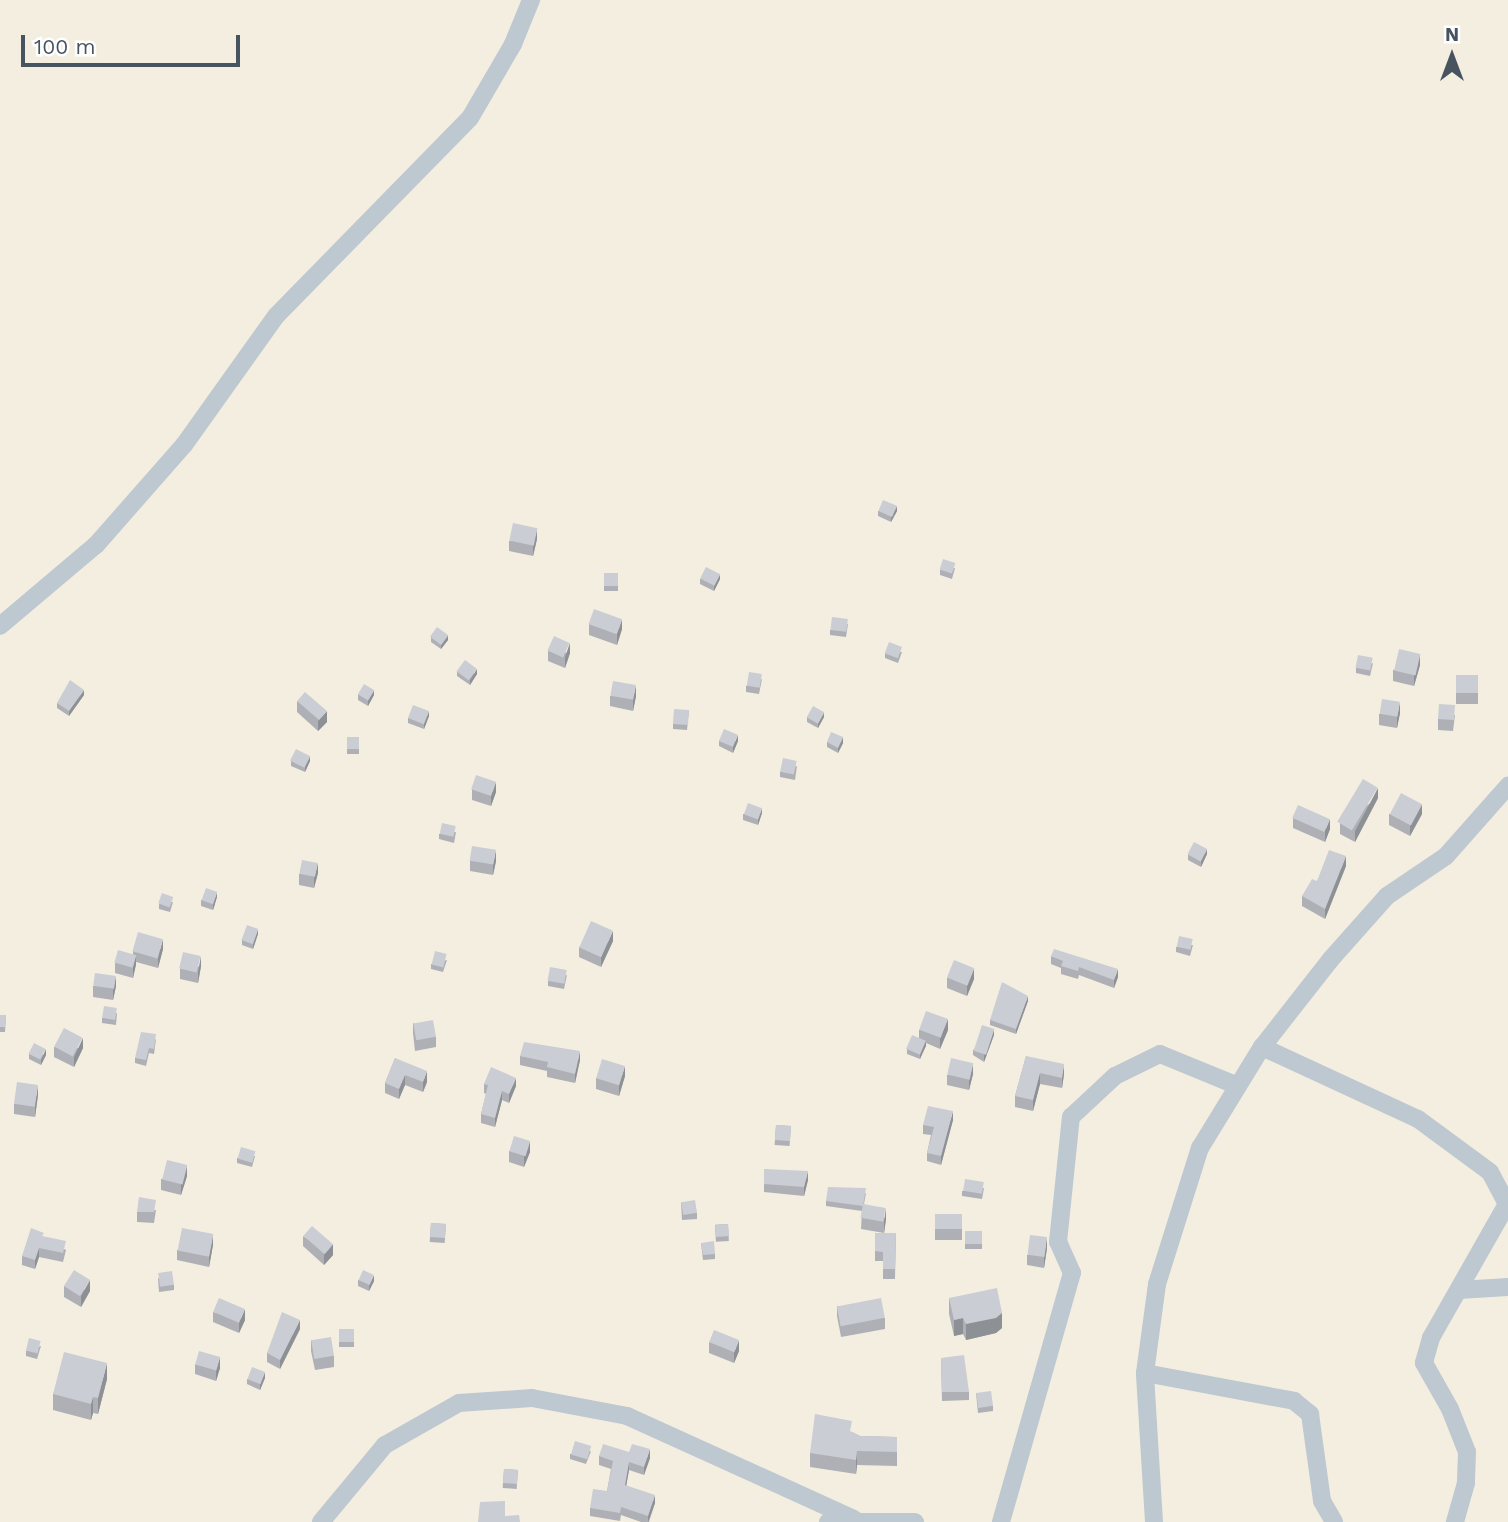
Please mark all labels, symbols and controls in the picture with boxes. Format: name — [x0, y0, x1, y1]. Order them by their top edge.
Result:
scale bar — [24, 21, 243, 65]
north arrow — [1417, 21, 1487, 91]
text: N — [1445, 23, 1459, 46]
text: 100 m — [34, 34, 96, 59]

